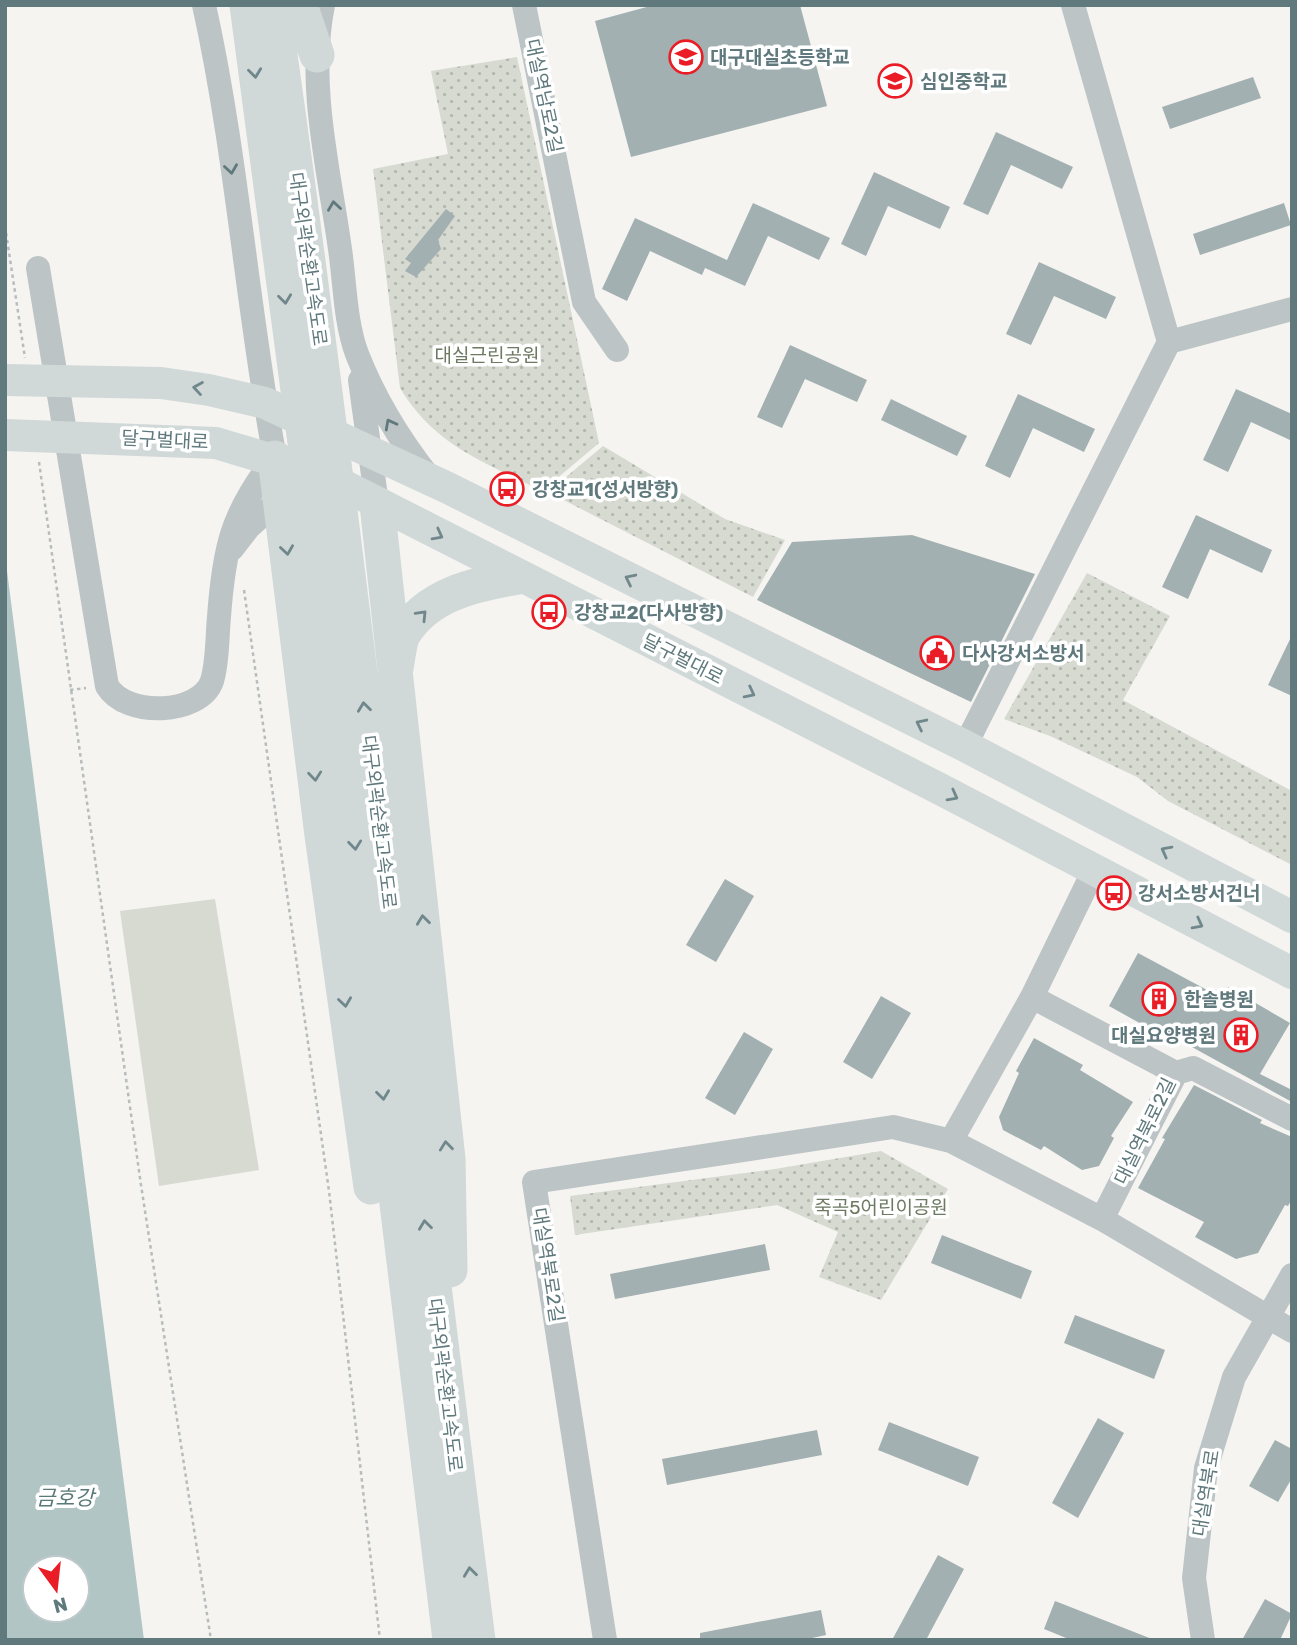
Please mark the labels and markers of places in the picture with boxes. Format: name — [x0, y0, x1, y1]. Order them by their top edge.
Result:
school or university icon: 대구대실초등학교 — [667, 38, 705, 76]
place label: 대구대실초등학교 — [710, 46, 850, 69]
school or university icon: 심인중학교 — [876, 62, 914, 100]
place label: 심인중학교 — [920, 70, 1007, 93]
bus stop icon: 강창교1(성서방향) — [488, 470, 526, 508]
place label: 강창교1(성서방향) — [532, 478, 678, 501]
bus stop icon: 강창교2(다사방향) — [530, 593, 568, 631]
place label: 강창교2(다사방향) — [574, 601, 723, 624]
public building icon: 다사강서소방서 — [918, 634, 956, 672]
place label: 다사강서소방서 — [962, 642, 1084, 665]
bus stop icon: 강서소방서건너 — [1095, 874, 1133, 912]
place label: 강서소방서건너 — [1138, 882, 1260, 905]
building icon: 한솔병원 — [1140, 980, 1178, 1018]
place label: 한솔병원 — [1184, 988, 1254, 1011]
building icon: 대실요양병원 — [1222, 1016, 1260, 1054]
place label: 대실요양병원 — [1111, 1024, 1216, 1047]

